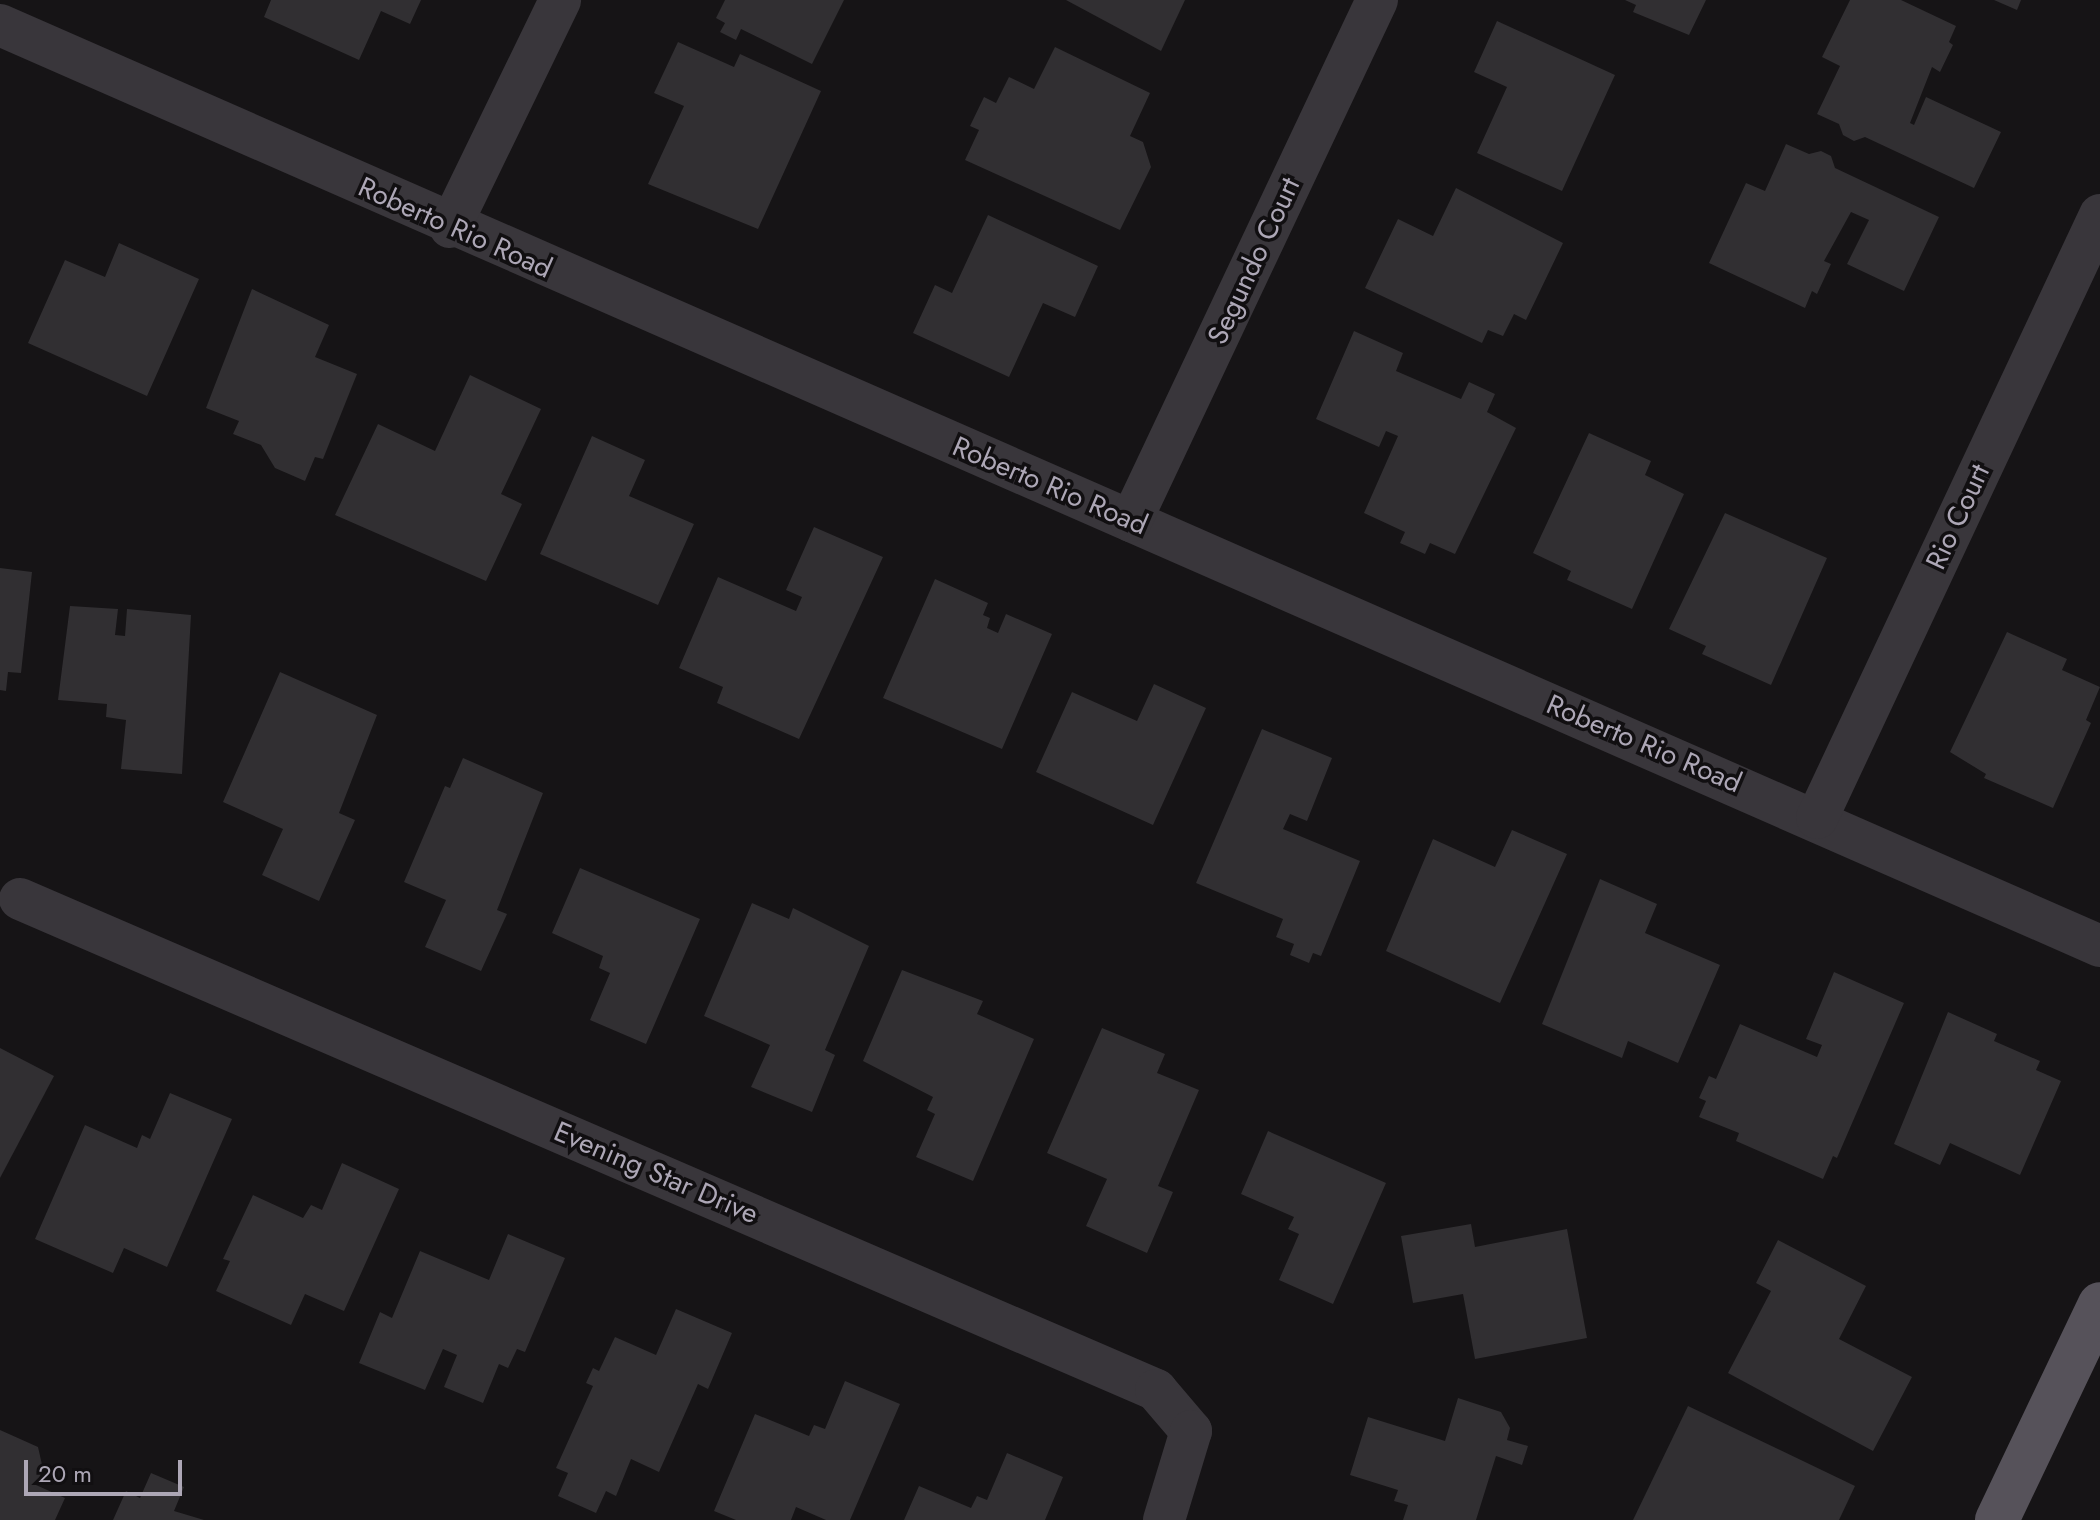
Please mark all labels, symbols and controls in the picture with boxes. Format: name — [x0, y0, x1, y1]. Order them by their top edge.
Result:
street label: Roberto Rio Road — [353, 170, 557, 286]
street label: Segundo Court — [1201, 172, 1307, 350]
street label: Roberto Rio Road — [948, 430, 1152, 542]
street label: Rio Court — [1919, 459, 1997, 575]
street label: Roberto Rio Road — [1542, 688, 1746, 800]
street label: Evening Star Drive — [549, 1115, 763, 1231]
scale bar — [28, 1444, 186, 1494]
text: 20 m — [38, 1456, 92, 1491]

